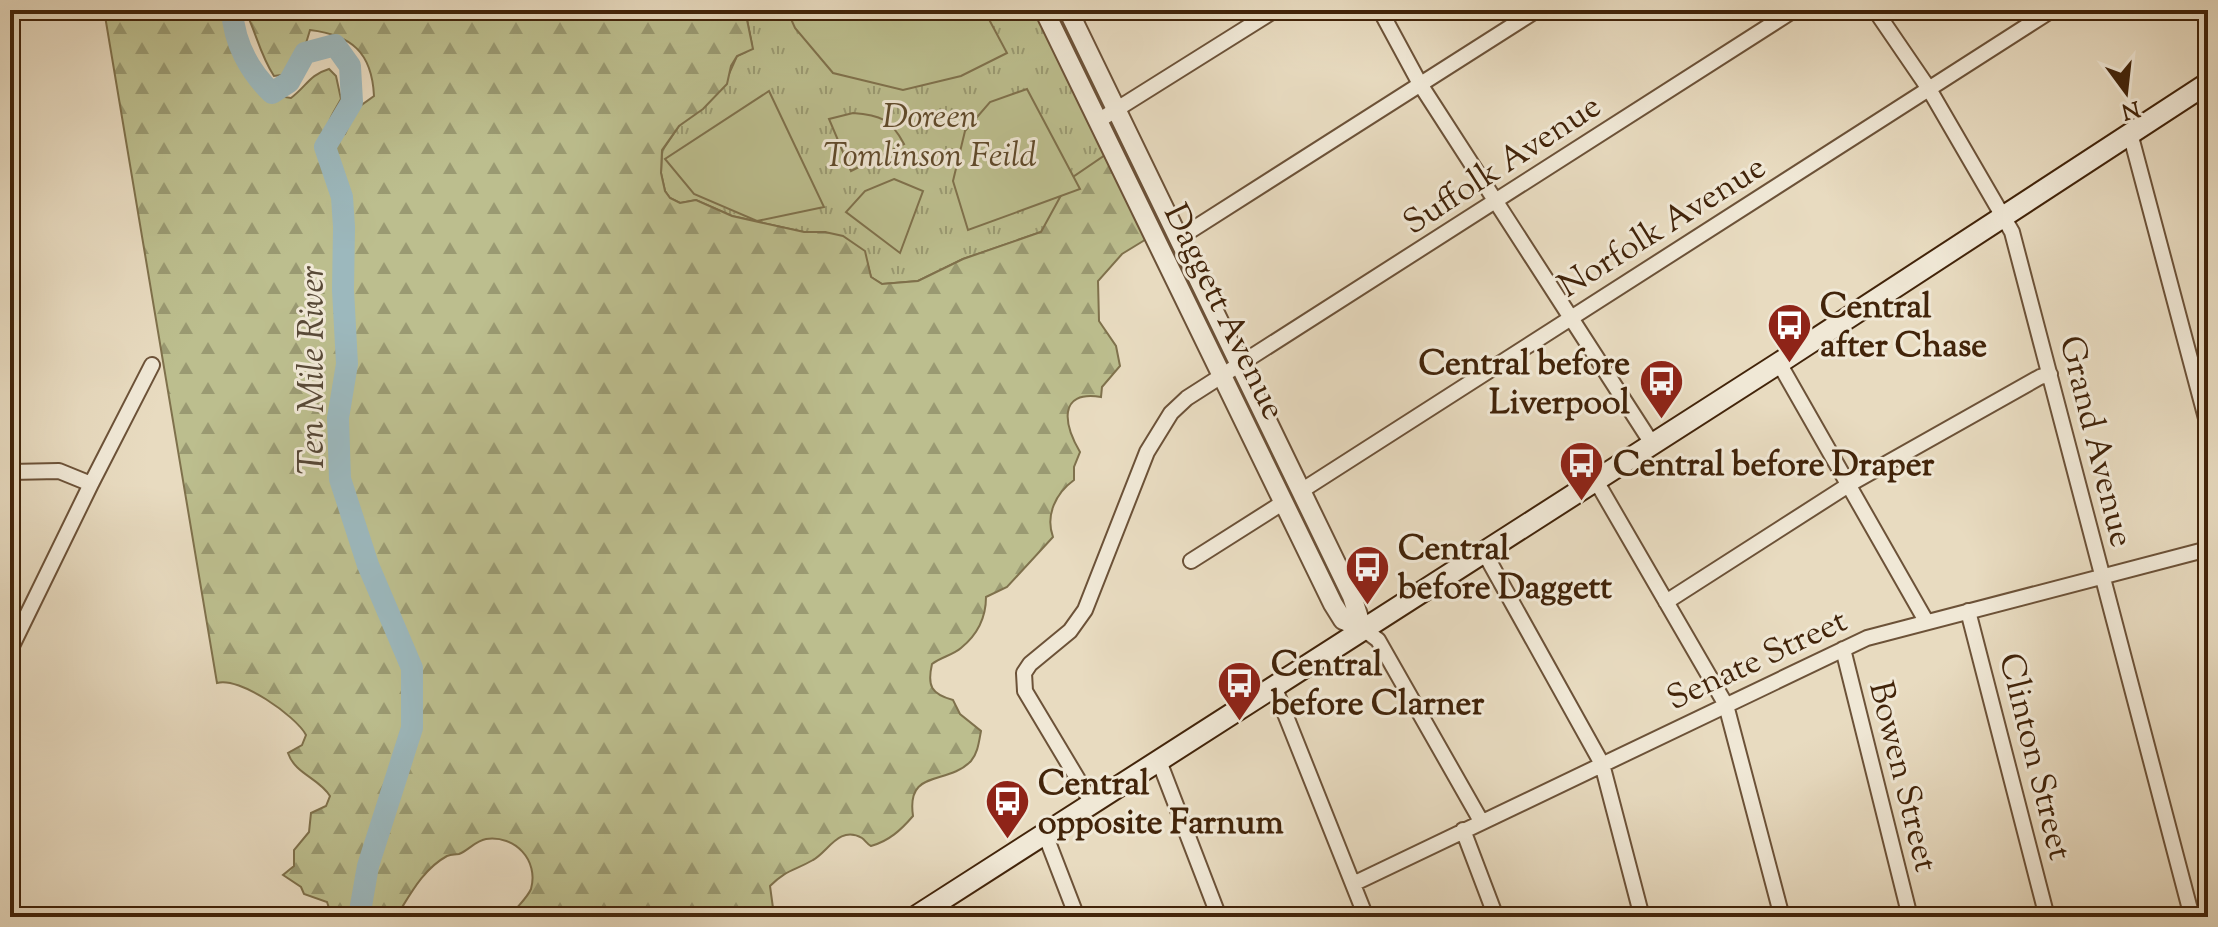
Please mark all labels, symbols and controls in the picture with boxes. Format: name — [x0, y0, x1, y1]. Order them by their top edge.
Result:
north arrow — [2086, 52, 2166, 132]
street label: Suffolk Avenue — [1394, 83, 1612, 248]
text: N — [2117, 91, 2143, 126]
park label: Doreen Tomlinson Feild — [823, 94, 1037, 182]
street label: Norfolk Avenue — [1550, 144, 1776, 311]
street label: Daggett Avenue — [1149, 196, 1296, 429]
water label: Ten Mile River — [288, 265, 340, 474]
place label: Central after Chase — [1820, 284, 1987, 372]
bus stop icon: Central after Chase — [1765, 301, 1813, 364]
street label: Grand Avenue — [2045, 331, 2145, 553]
place label: Central before Liverpool — [1418, 341, 1631, 429]
bus stop icon: Central before Liverpool — [1637, 358, 1685, 421]
bus stop icon: Central before Draper — [1558, 439, 1606, 502]
place label: Central before Draper — [1613, 442, 1934, 491]
place label: Central before Daggett — [1397, 526, 1612, 614]
bus stop icon: Central before Daggett — [1343, 543, 1391, 606]
street label: Senate Street — [1659, 598, 1856, 724]
place label: Central before Clarner — [1270, 642, 1484, 730]
street label: Clinton Street — [1984, 648, 2083, 866]
bus stop icon: Central before Clarner — [1216, 659, 1264, 722]
street label: Bowen Street — [1854, 677, 1949, 877]
place label: Central opposite Farnum — [1038, 761, 1284, 849]
bus stop icon: Central opposite Farnum — [983, 778, 1031, 841]

